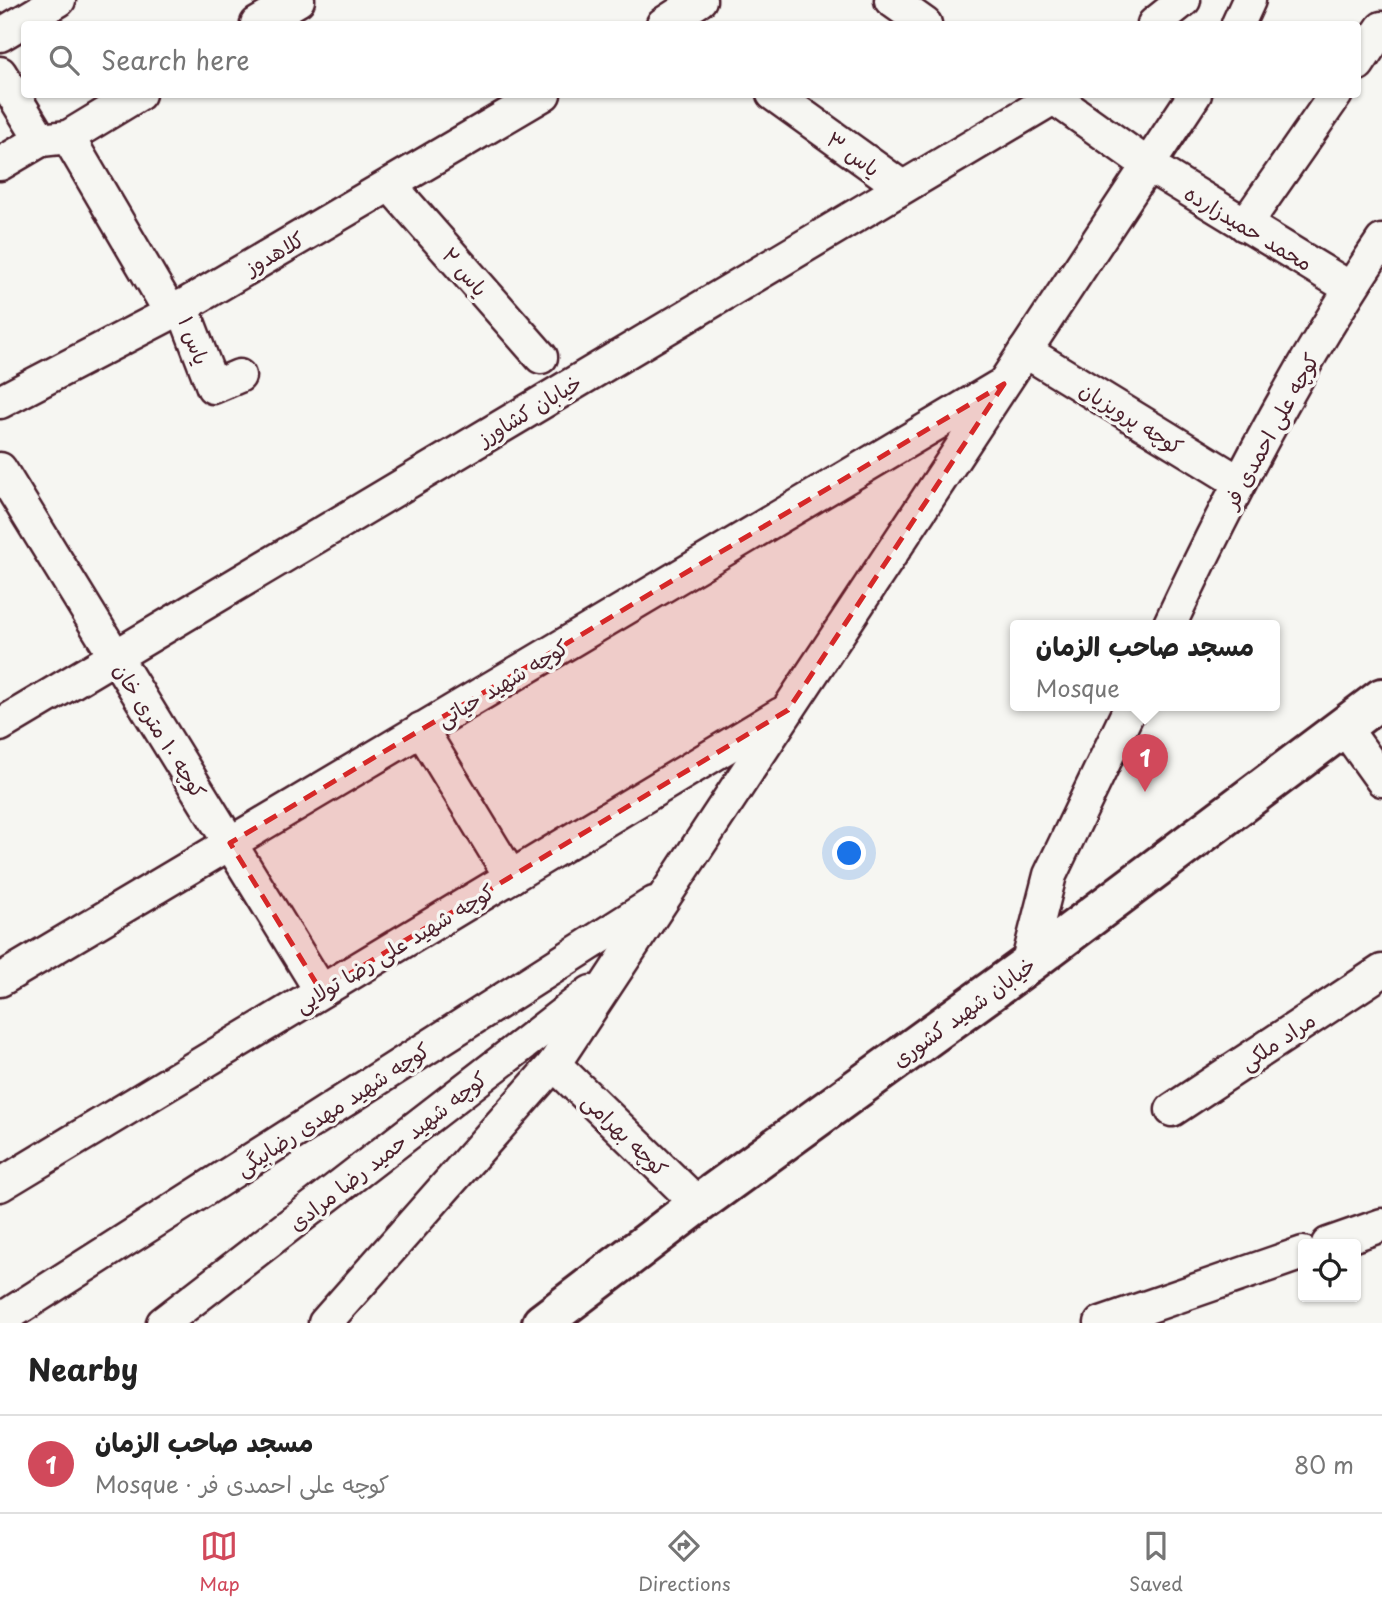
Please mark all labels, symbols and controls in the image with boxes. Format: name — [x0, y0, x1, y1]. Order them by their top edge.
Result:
search box — [21, 21, 1361, 98]
text: Search here — [101, 40, 250, 79]
icon: search — [45, 41, 83, 79]
street label: یاس ۳ — [821, 123, 887, 183]
street label: محمد حمیدزارده — [1179, 176, 1319, 278]
street label: کلاهدوز — [236, 222, 310, 283]
street label: یاس ۲ — [435, 239, 497, 303]
street label: یاس ۱ — [171, 311, 219, 369]
street label: کوچه علی احمدی فر — [1213, 346, 1326, 515]
street label: خیابان کشاورز — [469, 365, 587, 454]
street label: کوچه پرویزیان — [1074, 372, 1190, 462]
popup — [1010, 620, 1280, 711]
text: مسجد صاحب الزمان — [1036, 626, 1254, 665]
street label: کوچه شهید حیاتی — [430, 630, 574, 734]
street label: کوچه ۱۰ متری خان — [106, 656, 216, 804]
text: Mosque — [1036, 670, 1120, 705]
pin: 1 — [1122, 734, 1168, 792]
your location — [832, 836, 866, 870]
street label: کوچه شهید علی رضا تولایی — [288, 875, 500, 1019]
street label: خیابان شهید کشوری — [885, 948, 1041, 1074]
street label: مراد ملکی — [1233, 1003, 1321, 1077]
street label: کوچه شهید مهدی رضابیگی — [229, 1033, 435, 1183]
street label: کوچه شهید حمید رضا مرادی — [281, 1062, 493, 1238]
street label: کوچه بهرامی — [576, 1085, 676, 1183]
map controls — [1298, 1239, 1361, 1302]
button: locate — [1298, 1239, 1361, 1302]
text: Nearby — [28, 1346, 138, 1391]
text: مسجد صاحب الزمان — [95, 1422, 313, 1461]
text: 1 — [46, 1447, 57, 1482]
text: 80 m — [1294, 1447, 1354, 1482]
text: Mosque · کوچه علی احمدی فر — [95, 1466, 389, 1501]
tab: Map — [199, 1527, 240, 1597]
tab: Directions — [638, 1527, 731, 1597]
tab: Saved — [1129, 1527, 1183, 1597]

